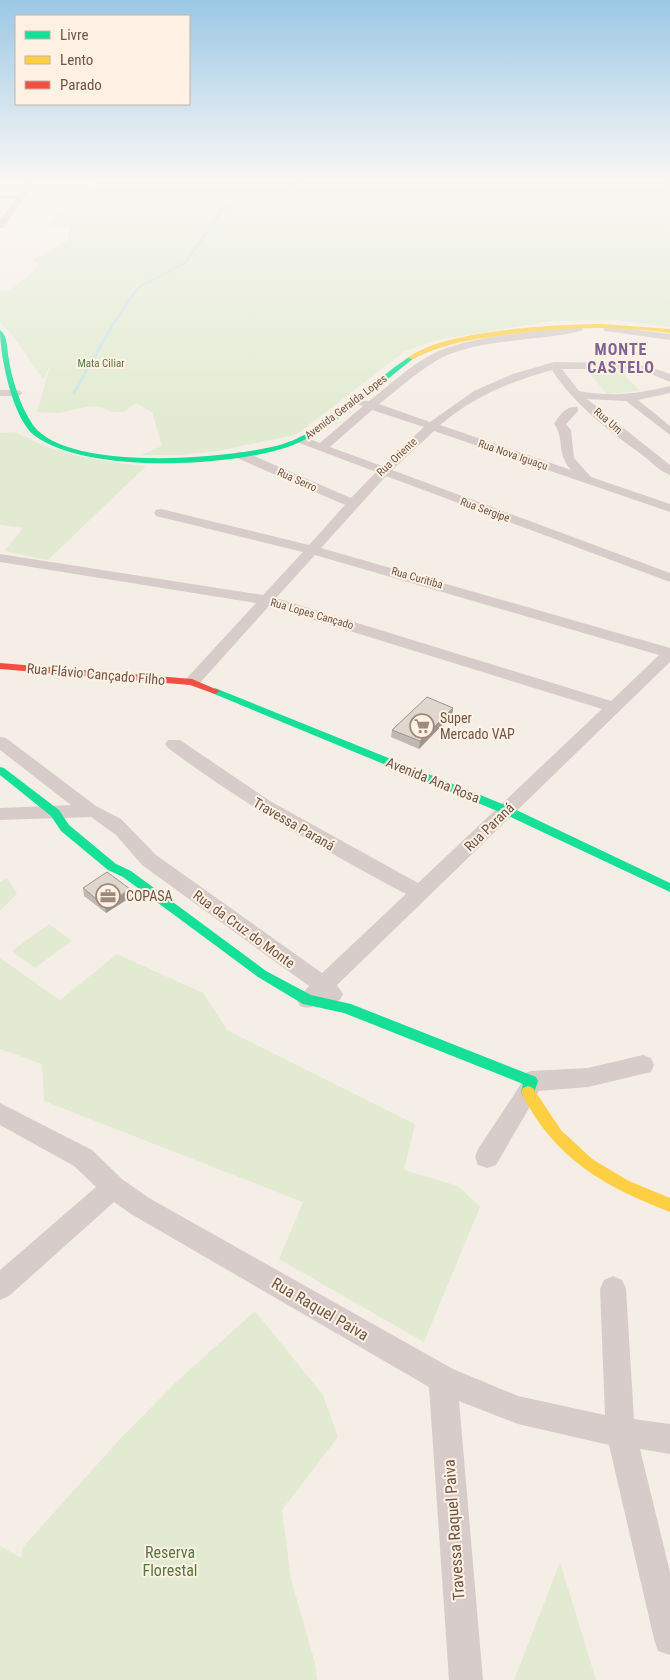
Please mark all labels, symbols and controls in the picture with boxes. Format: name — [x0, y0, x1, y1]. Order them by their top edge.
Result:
legend — [15, 15, 190, 105]
text: Livre — [60, 26, 88, 44]
text: Lento — [60, 51, 93, 69]
text: Parado — [60, 76, 102, 94]
district label: MONTE CASTELO — [587, 340, 655, 377]
park label: Mata Ciliar — [77, 357, 125, 370]
street label: Avenida Geralda Lopes — [302, 372, 390, 442]
street label: Rua Um — [591, 405, 625, 437]
street label: Rua Oriente — [374, 435, 420, 479]
street label: Rua Nova Iguaçu — [476, 437, 550, 473]
street label: Rua Serro — [275, 466, 319, 495]
street label: Rua Sergipe — [459, 495, 511, 525]
street label: Rua Curitiba — [390, 564, 444, 592]
street label: Rua Lopes Cançado — [269, 596, 356, 632]
street label: Rua Flávio Cançado Filho — [26, 660, 166, 688]
place label: Super Mercado VAP — [440, 710, 515, 742]
supermarket icon: Super Mercado VAP — [409, 713, 435, 739]
street label: Avenida Ana Rosa — [384, 754, 482, 806]
street label: Travessa Paraná — [251, 794, 337, 854]
street label: Rua Paraná — [461, 799, 517, 855]
office icon: COPASA — [95, 883, 121, 909]
street label: Rua da Cruz do Monte — [190, 887, 298, 971]
place label: COPASA — [126, 888, 173, 904]
street label: Rua Raquel Paiva — [268, 1274, 372, 1344]
street label: Travessa Raquel Paiva — [440, 1459, 468, 1601]
park label: Reserva Florestal — [143, 1543, 198, 1580]

